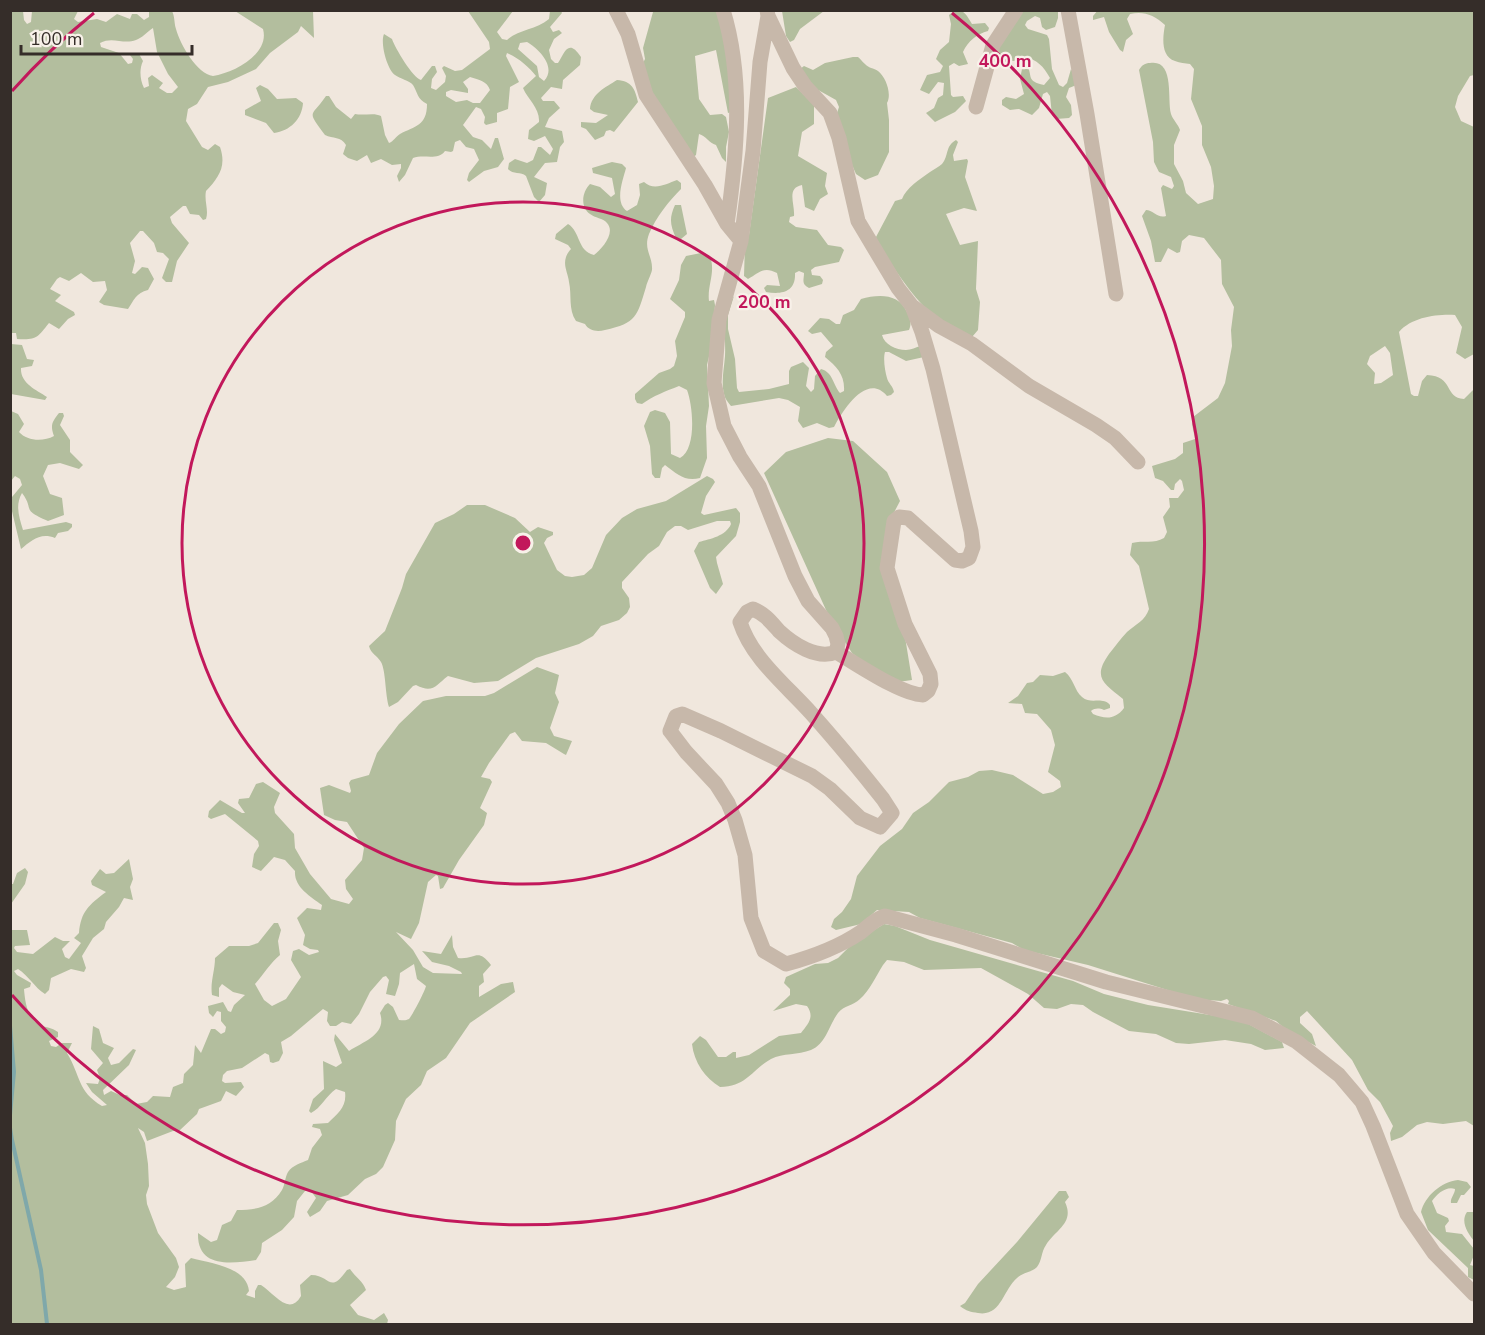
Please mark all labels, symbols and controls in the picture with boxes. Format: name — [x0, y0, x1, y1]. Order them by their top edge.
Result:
scale bar — [21, 18, 192, 56]
text: 100 m — [30, 27, 82, 51]
text: 400 m — [978, 49, 1032, 73]
text: 200 m — [737, 290, 791, 314]
centre of rings — [513, 533, 533, 553]

